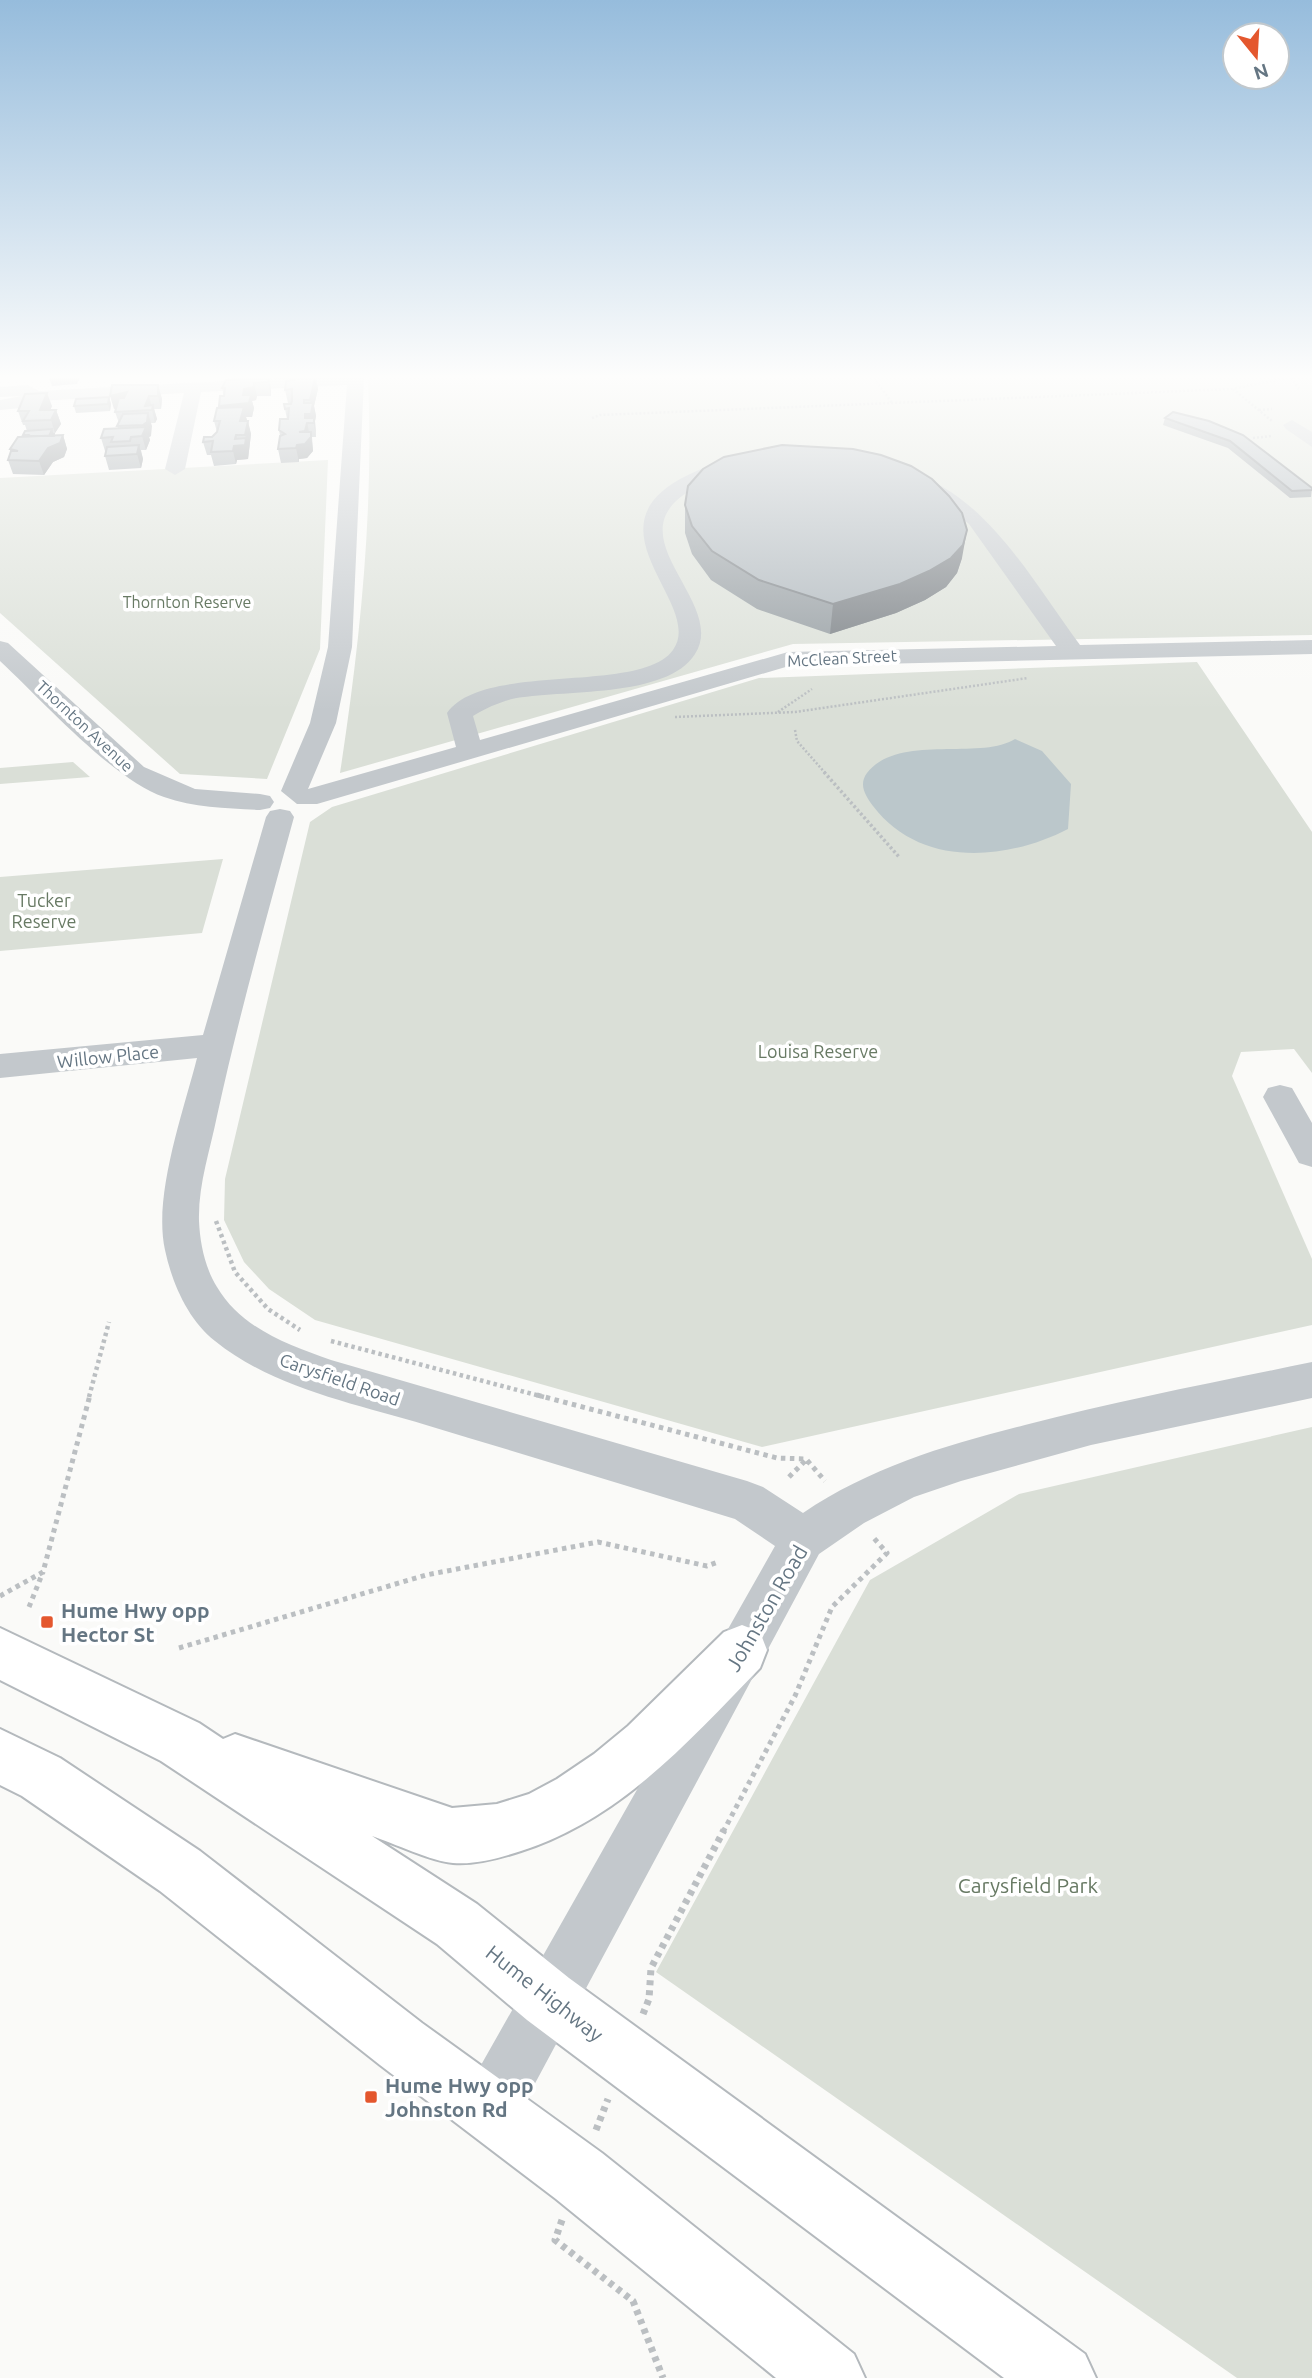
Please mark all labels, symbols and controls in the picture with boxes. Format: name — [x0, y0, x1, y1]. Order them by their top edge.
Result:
north arrow — [1221, 21, 1291, 91]
text: N — [1251, 60, 1271, 85]
park label: Thornton Reserve — [123, 593, 251, 611]
street label: McClean Street — [787, 646, 898, 670]
street label: Thornton Avenue — [33, 677, 137, 775]
park label: Tucker Reserve — [12, 890, 76, 931]
street label: Willow Place — [56, 1041, 160, 1071]
park label: Louisa Reserve — [758, 1041, 878, 1061]
street label: Carysfield Road — [277, 1349, 403, 1409]
street label: Johnston Road — [720, 1541, 812, 1675]
place label: Hume Hwy opp Hector St — [61, 1598, 210, 1646]
marker: Hume Hwy opp Hector St — [39, 1614, 55, 1630]
park label: Carysfield Park — [958, 1873, 1099, 1897]
street label: Hume Highway — [482, 1940, 608, 2046]
place label: Hume Hwy opp Johnston Rd — [385, 2073, 534, 2121]
marker: Hume Hwy opp Johnston Rd — [363, 2089, 379, 2105]

